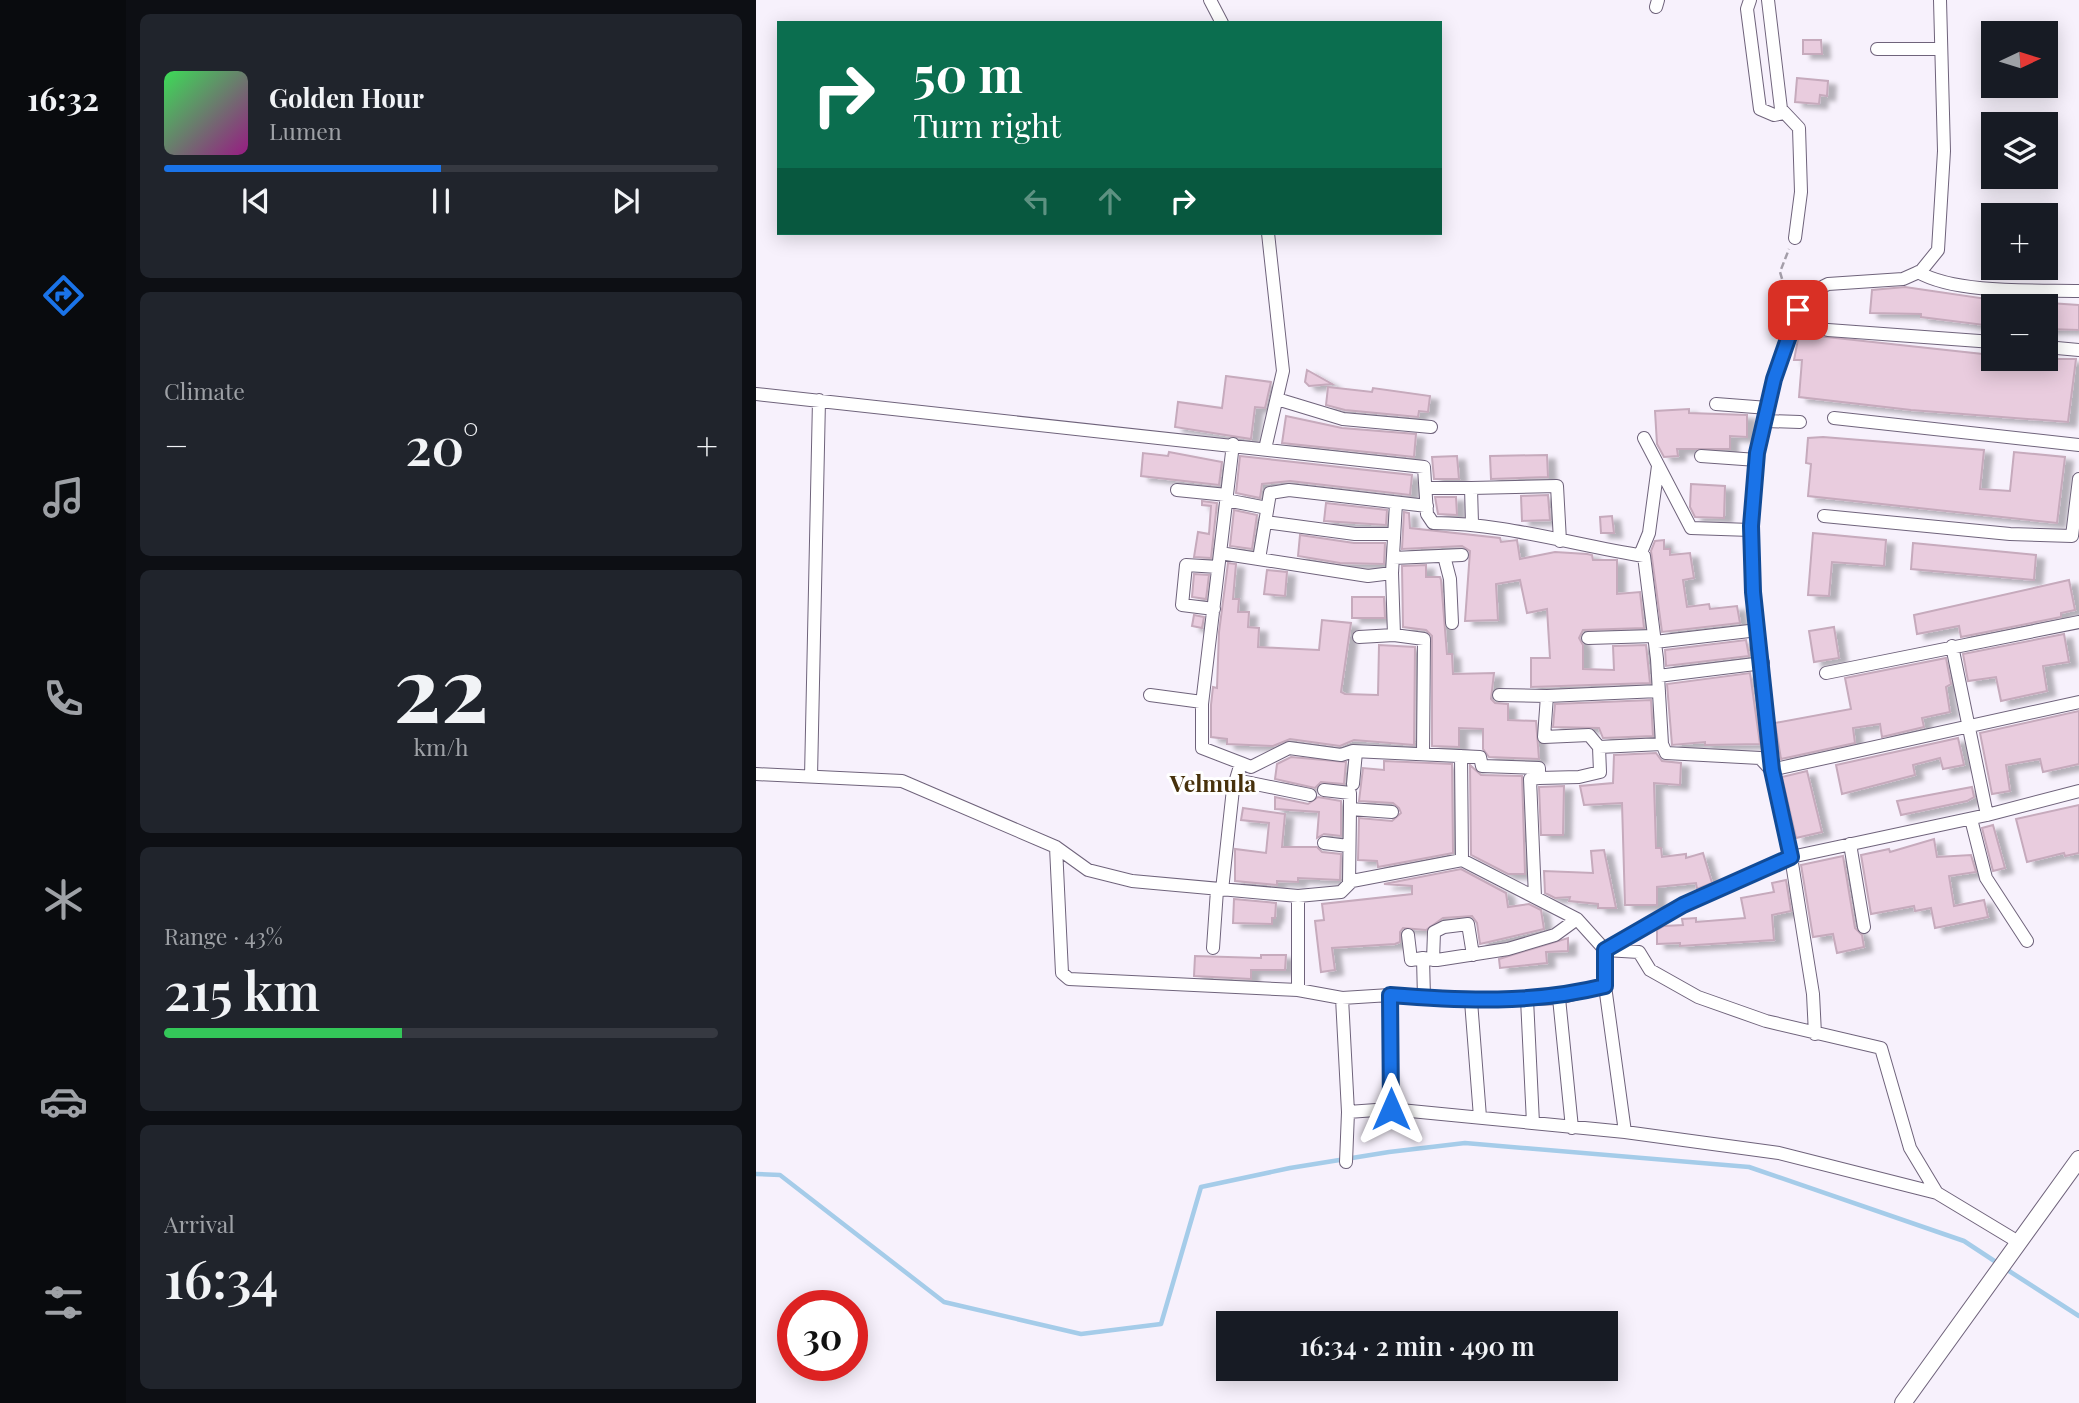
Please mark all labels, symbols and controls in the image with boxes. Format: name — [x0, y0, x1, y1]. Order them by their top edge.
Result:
north arrow — [1981, 21, 2058, 98]
map controls — [1981, 21, 2058, 371]
text: 50 m — [913, 40, 1023, 105]
icon: right — [798, 49, 889, 140]
text: 16:32 — [27, 76, 99, 119]
text: Golden Hour — [269, 80, 424, 115]
text: Turn right — [913, 103, 1061, 146]
button: layers — [1981, 112, 2058, 189]
text: Lumen — [269, 115, 342, 146]
icon: previous — [237, 182, 275, 220]
icon: pause — [422, 182, 460, 220]
icon: next — [607, 182, 645, 220]
icon: left — [1018, 182, 1056, 220]
icon: ahead — [1091, 182, 1129, 220]
icon: right — [1164, 182, 1202, 220]
button: + — [1981, 203, 2058, 280]
icon: directions — [39, 271, 88, 320]
pin — [1768, 280, 1828, 340]
icon: arrive — [1779, 291, 1817, 329]
button: − — [1981, 294, 2058, 371]
text: Climate — [164, 375, 245, 406]
text: 20° — [405, 410, 479, 479]
text: − — [164, 419, 189, 470]
text: + — [696, 419, 718, 470]
icon: music — [39, 473, 88, 522]
text: 22 — [393, 625, 489, 746]
icon: phone — [39, 674, 88, 723]
text: km/h — [413, 731, 469, 762]
district label: Velmula — [1169, 767, 1256, 798]
icon: climate — [39, 875, 88, 924]
text: Range · 43% — [164, 920, 283, 951]
text: 215 km — [164, 955, 320, 1024]
position arrow — [1354, 1072, 1428, 1146]
icon: car — [39, 1077, 88, 1126]
text: Arrival — [164, 1208, 235, 1239]
text: 16:34 — [164, 1243, 278, 1312]
icon: filters — [39, 1278, 88, 1327]
speed limit sign: 30 — [777, 1290, 868, 1381]
text: 16:34 · 2 min · 490 m — [1299, 1328, 1535, 1363]

